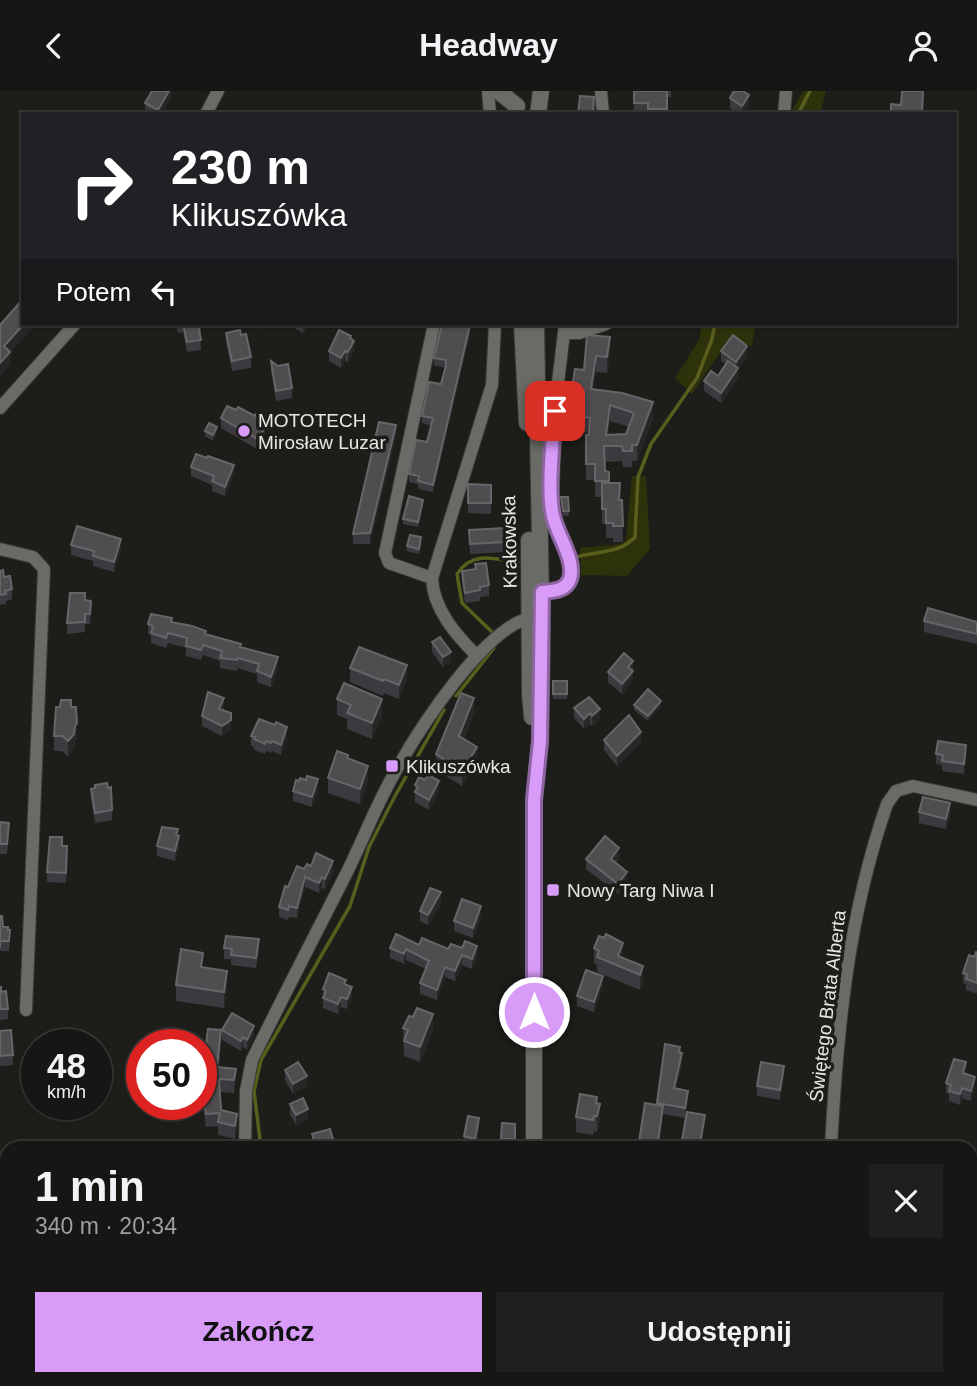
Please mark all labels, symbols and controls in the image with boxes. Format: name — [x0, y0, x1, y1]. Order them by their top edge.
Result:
icon: back — [35, 27, 73, 65]
text: Headway — [419, 27, 558, 63]
icon: person — [904, 27, 942, 65]
icon: right — [56, 140, 147, 231]
text: 230 m — [171, 140, 310, 194]
text: Klikuszówka — [171, 197, 347, 233]
icon: left — [145, 273, 183, 311]
text: Potem — [56, 277, 131, 307]
pin — [525, 381, 585, 441]
icon: arrive — [536, 392, 574, 430]
place label: MOTOTECH Mirosław Luzar — [258, 410, 386, 453]
marker: MOTOTECH Mirosław Luzar — [236, 423, 252, 439]
street label: Krakowska — [498, 495, 521, 589]
place label: Klikuszówka — [406, 756, 511, 777]
marker: Klikuszówka — [384, 758, 400, 774]
place label: Nowy Targ Niwa I — [567, 880, 714, 901]
marker: Nowy Targ Niwa I — [545, 882, 561, 898]
street label: Świętego Brata Alberta — [805, 908, 850, 1103]
position arrow — [497, 975, 571, 1049]
speed limit sign: 50 — [126, 1029, 217, 1120]
text: 48 — [47, 1046, 86, 1085]
text: km/h — [47, 1082, 86, 1102]
text: 1 min — [35, 1163, 145, 1210]
button: close — [869, 1164, 943, 1238]
text: 340 m · 20:34 — [35, 1213, 177, 1239]
button: Zakończ — [35, 1292, 482, 1372]
button: Udostępnij — [496, 1292, 943, 1372]

